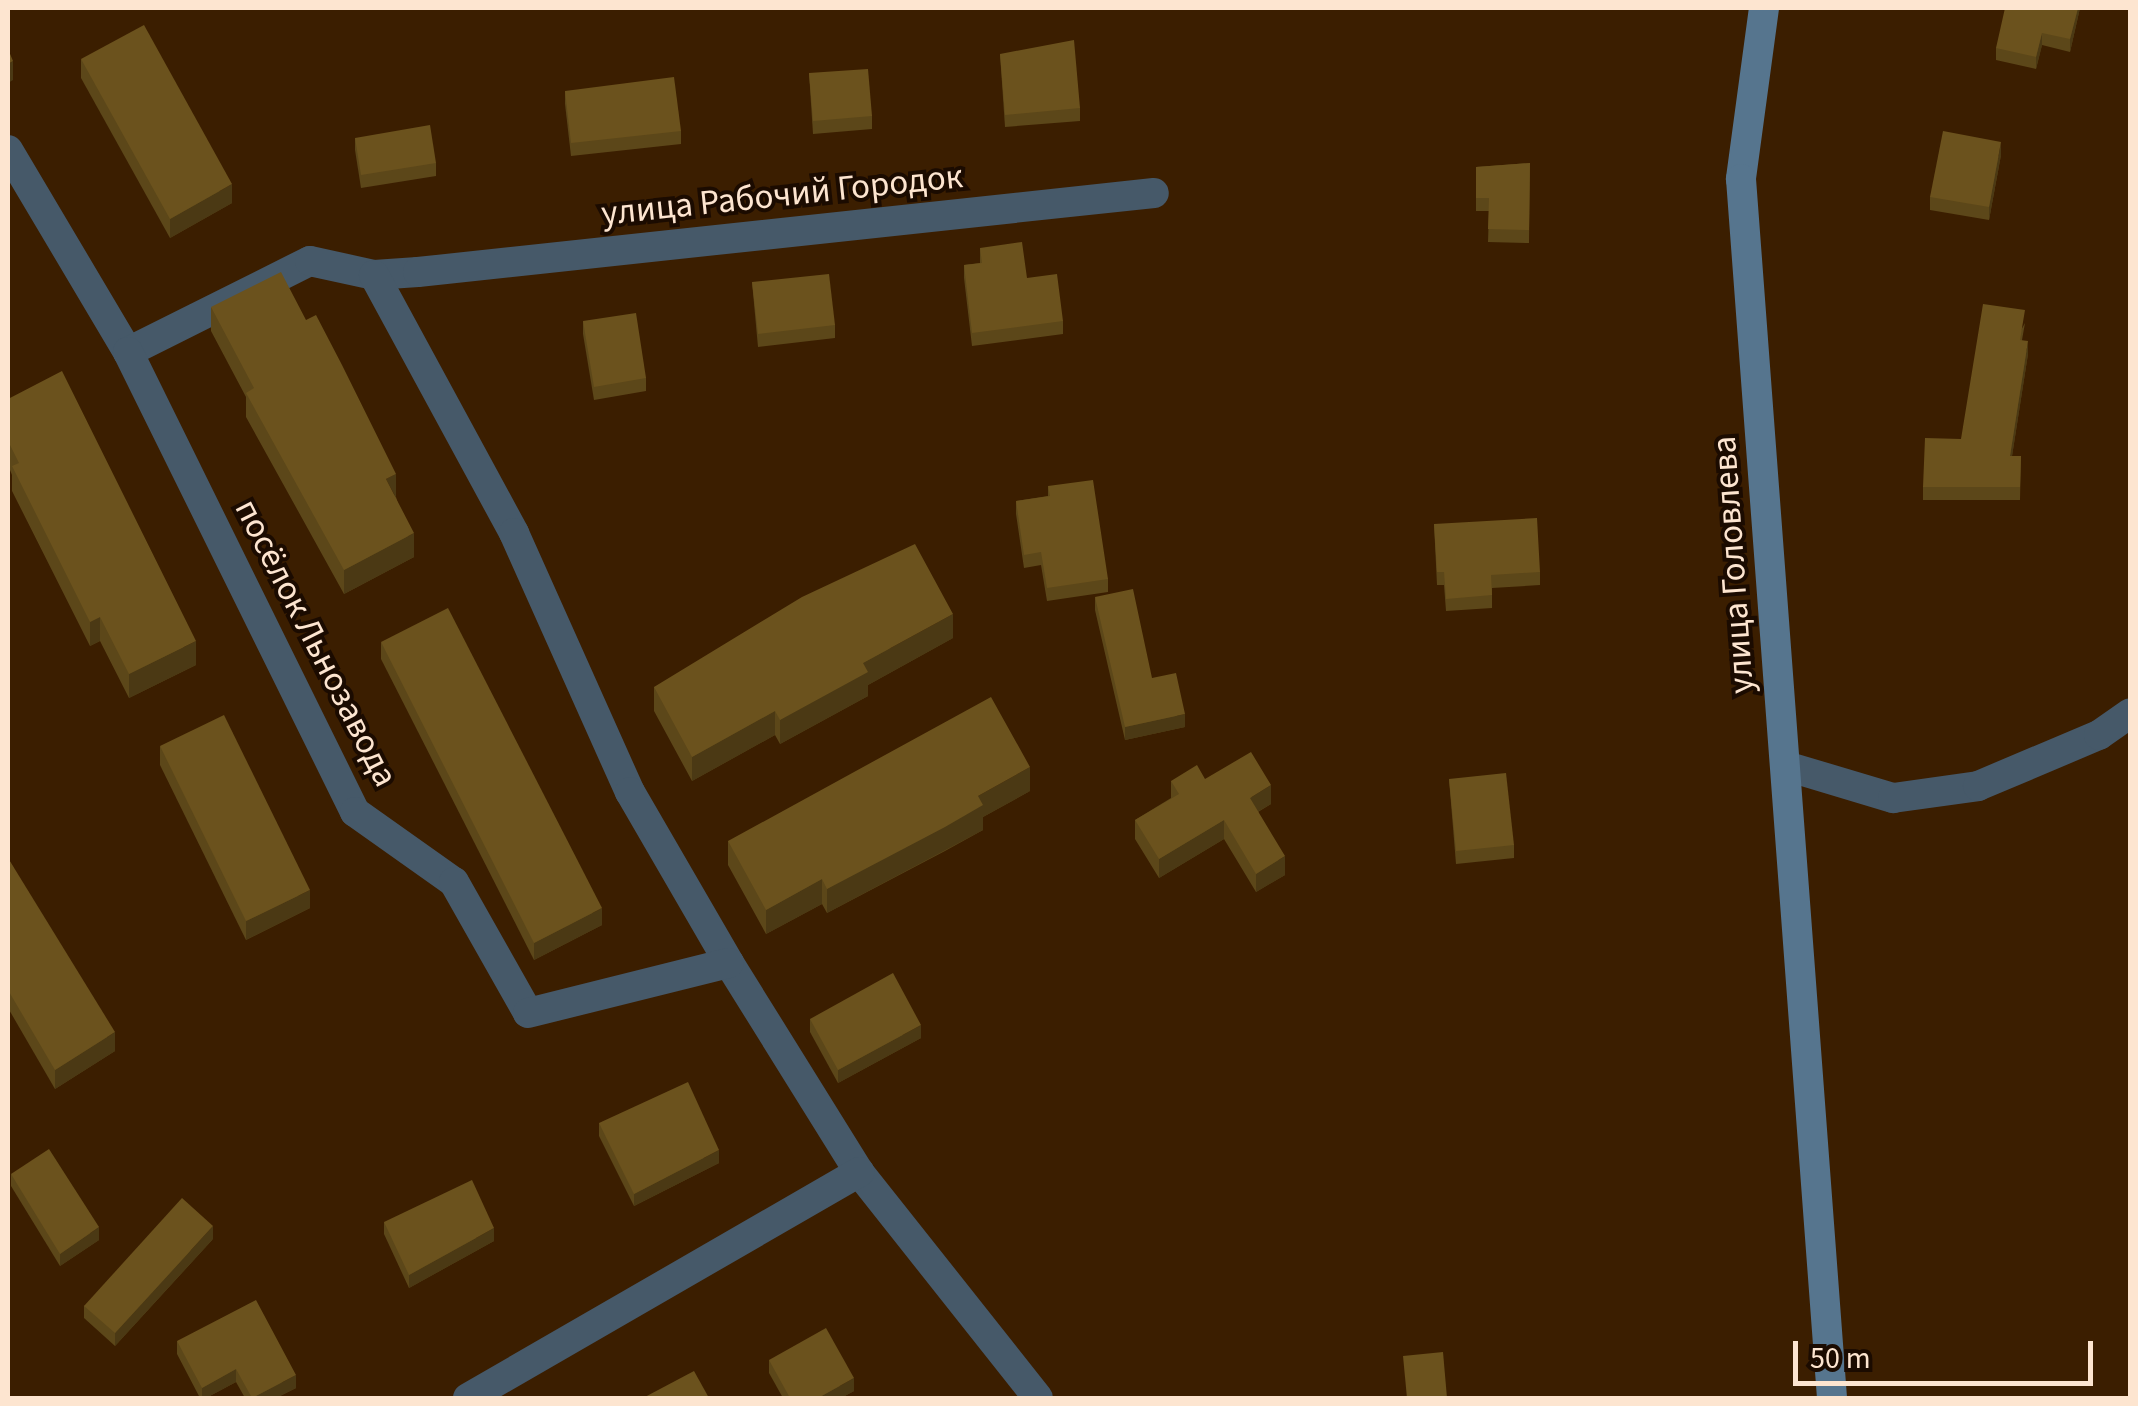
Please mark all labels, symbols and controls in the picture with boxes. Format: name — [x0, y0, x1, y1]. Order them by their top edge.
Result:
street label: улица Рабочий Городок — [599, 155, 965, 235]
street label: улица Головлева — [1703, 435, 1763, 695]
street label: посёлок Льнозавода — [225, 492, 407, 794]
scale bar — [1798, 1321, 2098, 1383]
text: 50 m — [1810, 1337, 1871, 1380]

